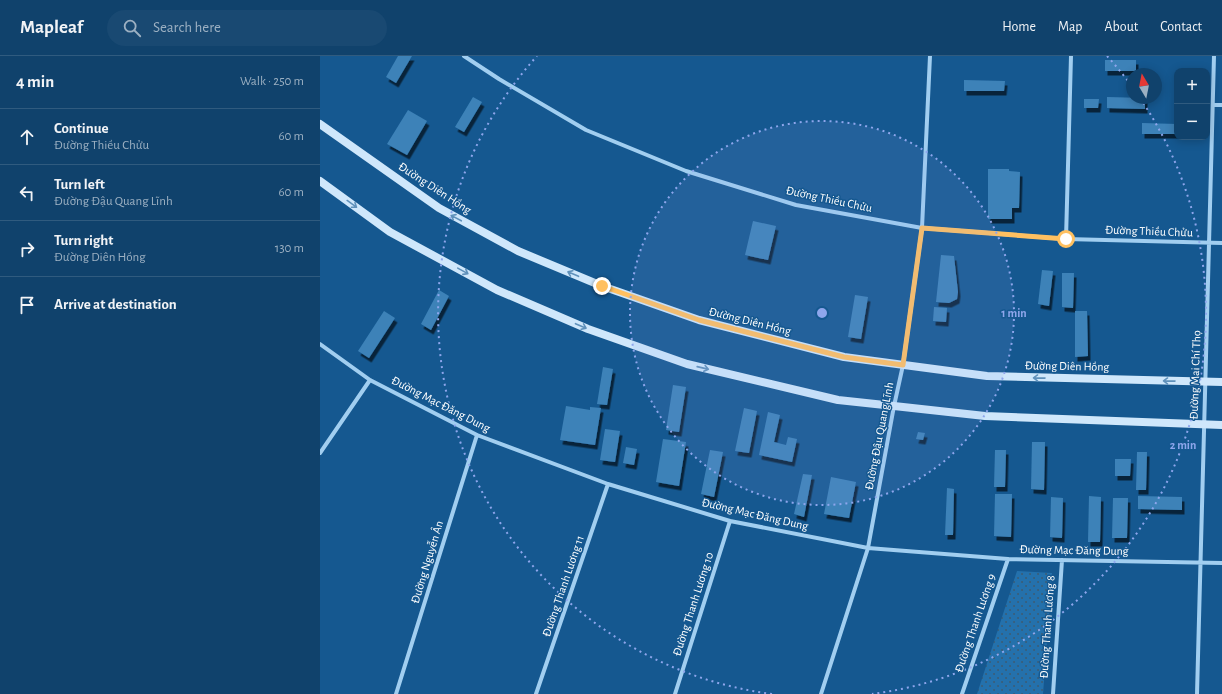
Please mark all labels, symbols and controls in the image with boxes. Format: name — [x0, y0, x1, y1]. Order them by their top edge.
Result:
search box — [107, 10, 387, 46]
icon: search — [121, 17, 143, 39]
text: Mapleaf — [20, 18, 83, 37]
text: Search here — [153, 20, 221, 35]
text: Home — [1002, 20, 1036, 34]
text: Map — [1058, 20, 1082, 34]
text: About — [1104, 20, 1138, 34]
text: Contact — [1160, 20, 1202, 34]
north arrow — [1126, 68, 1162, 104]
map controls — [1174, 68, 1210, 140]
button: + — [1174, 68, 1210, 104]
text: 4 min — [16, 73, 54, 90]
text: Walk · 250 m — [240, 75, 304, 88]
button: − — [1174, 104, 1210, 140]
text: Continue — [54, 121, 109, 136]
icon: ahead — [16, 126, 38, 148]
text: 60 m — [278, 130, 304, 143]
text: Đường Thiều Chửu — [54, 139, 149, 152]
street label: Đường Diên Hồng — [396, 160, 474, 216]
text: Turn left — [54, 177, 105, 192]
icon: left — [16, 182, 38, 204]
street label: Đường Thiều Chửu — [785, 184, 873, 214]
text: 60 m — [278, 186, 304, 199]
text: Đường Đậu Quang Lĩnh — [54, 195, 173, 208]
one-way arrow — [346, 200, 357, 208]
one-way arrow — [451, 213, 463, 221]
street label: Đường Thiều Chửu — [1105, 223, 1193, 239]
route start — [1057, 230, 1075, 248]
text: Turn right — [54, 233, 113, 248]
icon: right — [16, 238, 38, 260]
text: 130 m — [275, 242, 304, 255]
text: Đường Diên Hồng — [54, 251, 146, 264]
one-way arrow — [457, 268, 469, 276]
one-way arrow — [568, 270, 580, 277]
route end — [593, 277, 611, 295]
icon: arrive — [16, 294, 38, 316]
text: Arrive at destination — [54, 297, 177, 312]
street label: Đường Diên Hồng — [708, 305, 793, 337]
centre of rings — [815, 306, 829, 320]
text: 1 min — [1001, 307, 1027, 319]
one-way arrow — [574, 322, 586, 330]
street label: Đường Mai Chí Thọ — [1187, 330, 1203, 420]
street label: Đường Diên Hồng — [1025, 359, 1109, 373]
one-way arrow — [697, 365, 710, 372]
street label: Đường Mạc Đăng Dung — [390, 374, 492, 434]
one-way arrow — [1033, 374, 1046, 382]
one-way arrow — [1163, 377, 1176, 385]
street label: Đường Đậu Quang Lĩnh — [863, 381, 896, 491]
text: 2 min — [1170, 439, 1196, 451]
street label: Đường Mạc Đăng Dung — [701, 496, 810, 532]
street label: Đường Nguyễn Ân — [408, 519, 446, 605]
street label: Đường Thanh Lương 11 — [540, 534, 586, 638]
street label: Đường Mạc Đăng Dung — [1019, 543, 1129, 557]
street label: Đường Thanh Lương 10 — [671, 551, 715, 657]
street label: Đường Thanh Lương 9 — [952, 572, 998, 674]
street label: Đường Thanh Lương 8 — [1037, 575, 1057, 679]

